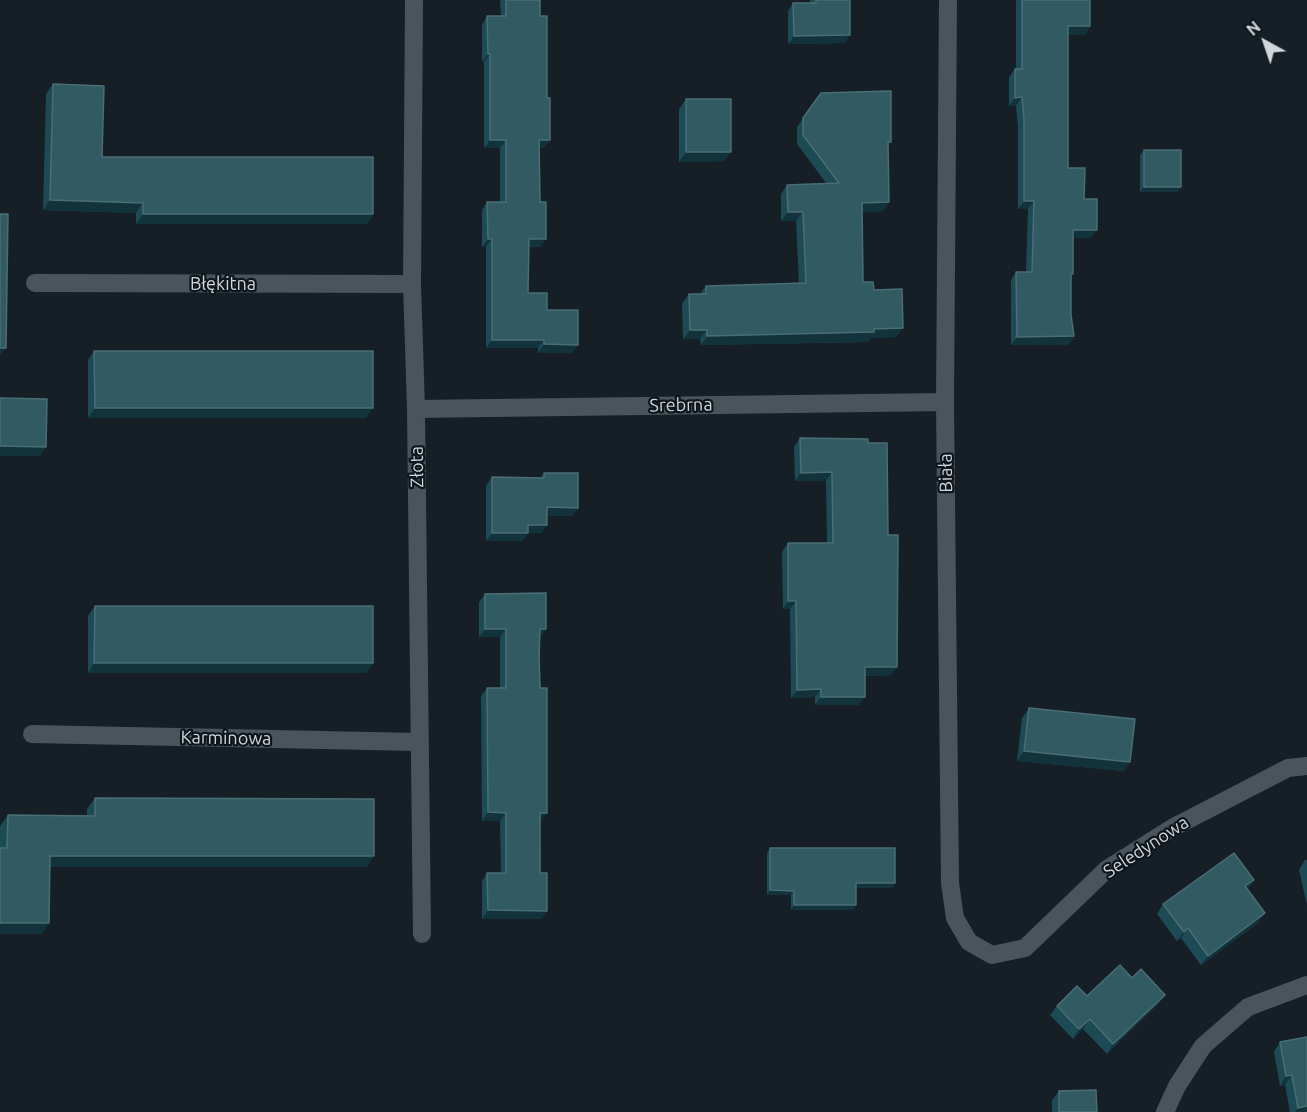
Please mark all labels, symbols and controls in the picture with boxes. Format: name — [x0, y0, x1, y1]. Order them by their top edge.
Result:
north arrow — [1235, 12, 1295, 72]
text: N — [1243, 17, 1264, 39]
street label: Błękitna — [190, 273, 256, 295]
street label: Srebrna — [649, 394, 713, 416]
street label: Złota — [406, 446, 428, 488]
street label: Biała — [935, 453, 957, 493]
street label: Karminowa — [180, 726, 272, 750]
street label: Seledynowa — [1099, 811, 1193, 883]

